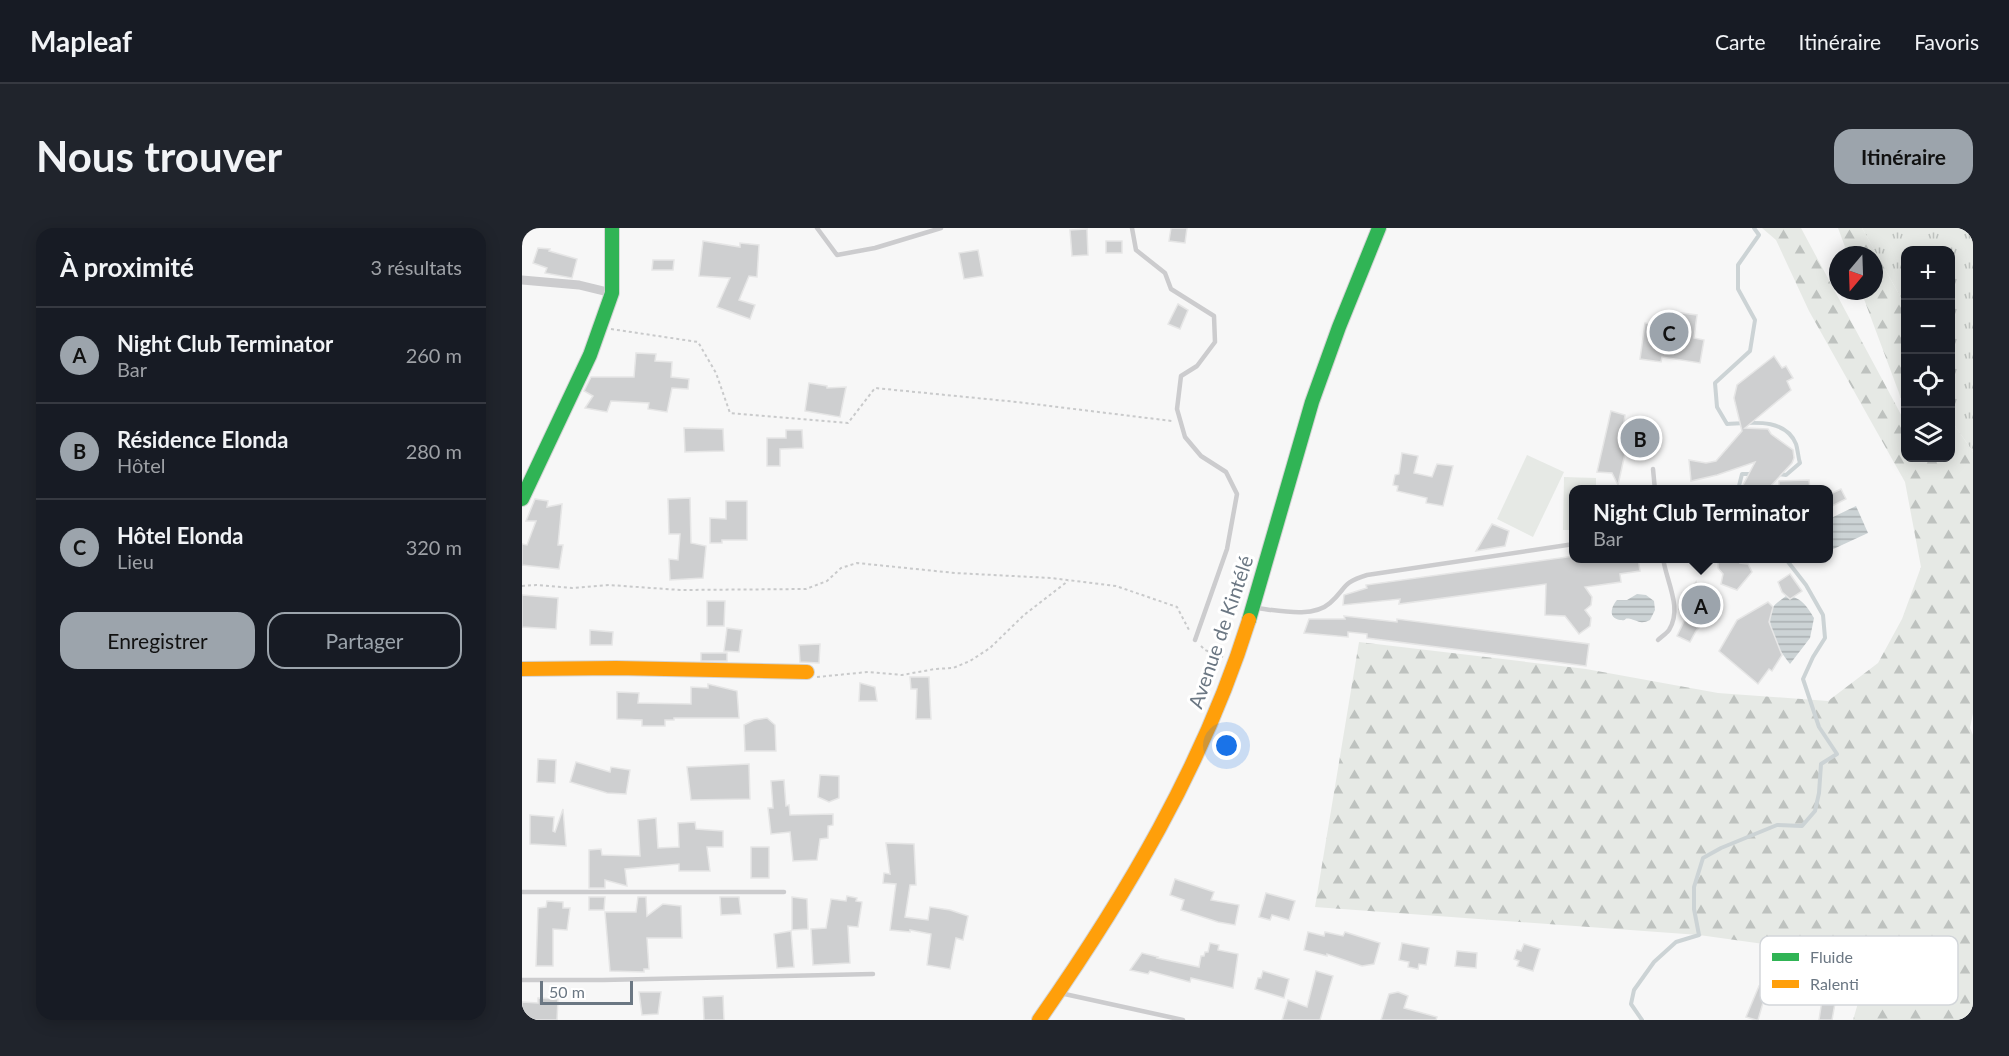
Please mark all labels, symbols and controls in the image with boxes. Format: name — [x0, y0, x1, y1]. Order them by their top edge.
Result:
text: Mapleaf — [30, 24, 132, 58]
text: Carte — [1715, 29, 1766, 54]
text: Itinéraire — [1799, 29, 1881, 54]
text: Favoris — [1914, 29, 1979, 54]
button: Itinéraire — [1834, 129, 1973, 184]
text: Nous trouver — [36, 131, 282, 181]
north arrow — [1829, 246, 1883, 300]
map controls — [1901, 246, 1955, 462]
button: + — [1901, 246, 1955, 300]
text: À proximité — [60, 251, 194, 283]
text: 3 résultats — [371, 255, 462, 279]
button: − — [1901, 300, 1955, 354]
pin: C — [1650, 310, 1688, 354]
text: Night Club Terminator — [117, 330, 333, 357]
text: A — [73, 343, 86, 367]
text: 260 m — [406, 343, 462, 367]
button: locate — [1901, 354, 1955, 408]
text: Bar — [117, 357, 147, 381]
button: layers — [1901, 408, 1955, 462]
pin: B — [1620, 416, 1660, 460]
text: Résidence Elonda — [117, 426, 288, 453]
text: B — [73, 439, 86, 463]
text: 280 m — [406, 439, 462, 463]
text: Hôtel — [117, 453, 166, 477]
popup — [1569, 485, 1833, 563]
text: Night Club Terminator — [1593, 499, 1809, 526]
text: Hôtel Elonda — [117, 522, 243, 549]
text: Bar — [1593, 526, 1623, 550]
text: C — [73, 535, 86, 559]
text: 320 m — [406, 535, 462, 559]
text: Lieu — [117, 549, 154, 573]
street label: Avenue de Kintélé — [1183, 552, 1257, 711]
pin: A — [1682, 582, 1720, 628]
button: Enregistrer — [60, 612, 255, 669]
button: Partager — [267, 612, 462, 669]
your location — [1212, 731, 1241, 760]
legend — [1760, 936, 1958, 1005]
text: Fluide — [1810, 947, 1853, 966]
text: Ralenti — [1810, 974, 1859, 993]
scale bar — [540, 978, 633, 1006]
text: 50 m — [549, 982, 585, 1001]

